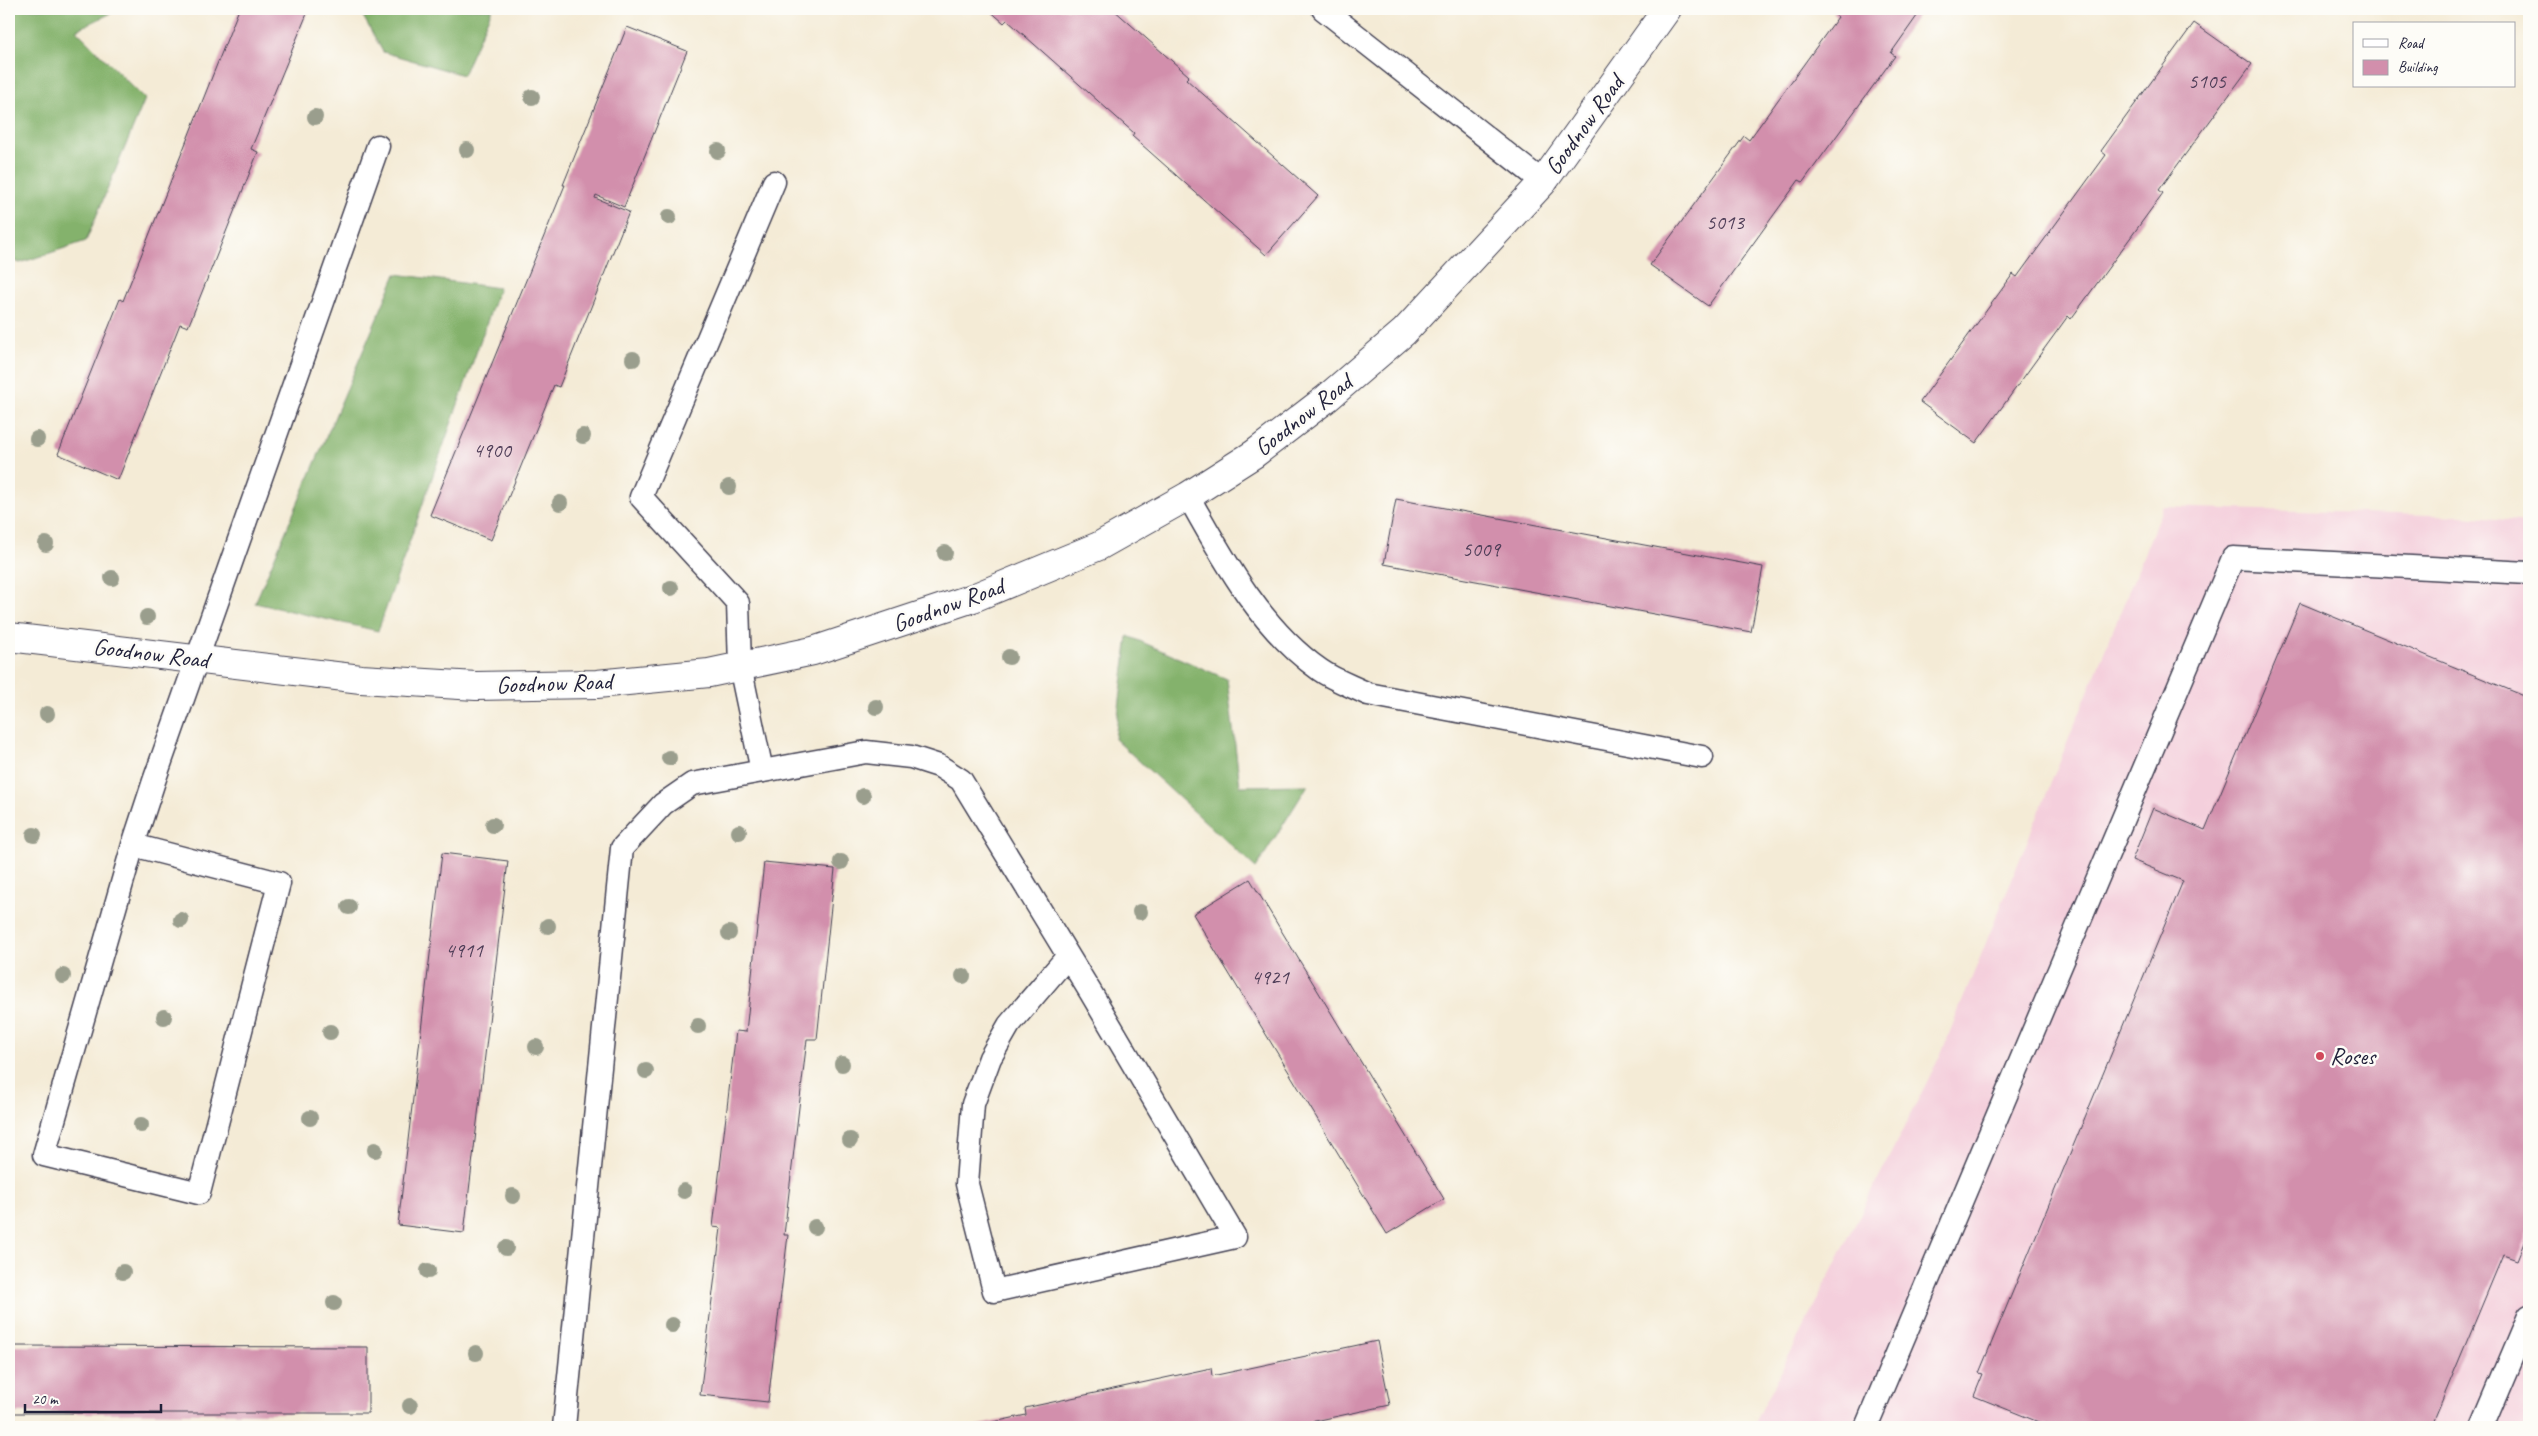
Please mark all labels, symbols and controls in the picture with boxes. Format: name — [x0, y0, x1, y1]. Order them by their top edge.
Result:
legend — [2353, 22, 2516, 88]
text: Road — [2398, 34, 2425, 53]
text: Building — [2398, 58, 2438, 77]
street label: Goodnow Road — [1538, 66, 1632, 181]
house number: 5105 — [2188, 68, 2227, 94]
house number: 5013 — [1706, 209, 1745, 235]
street label: Goodnow Road — [1248, 365, 1361, 462]
house number: 4900 — [473, 437, 512, 463]
house number: 5009 — [1462, 536, 1501, 562]
street label: Goodnow Road — [888, 570, 1011, 639]
street label: Goodnow Road — [92, 631, 214, 675]
street label: Goodnow Road — [496, 666, 616, 700]
house number: 4911 — [445, 937, 484, 963]
house number: 4921 — [1251, 964, 1290, 990]
place label: Roses — [2330, 1041, 2377, 1071]
marker: Roses — [2314, 1050, 2326, 1062]
scale bar — [25, 1381, 161, 1413]
text: 20 m — [32, 1390, 59, 1409]

